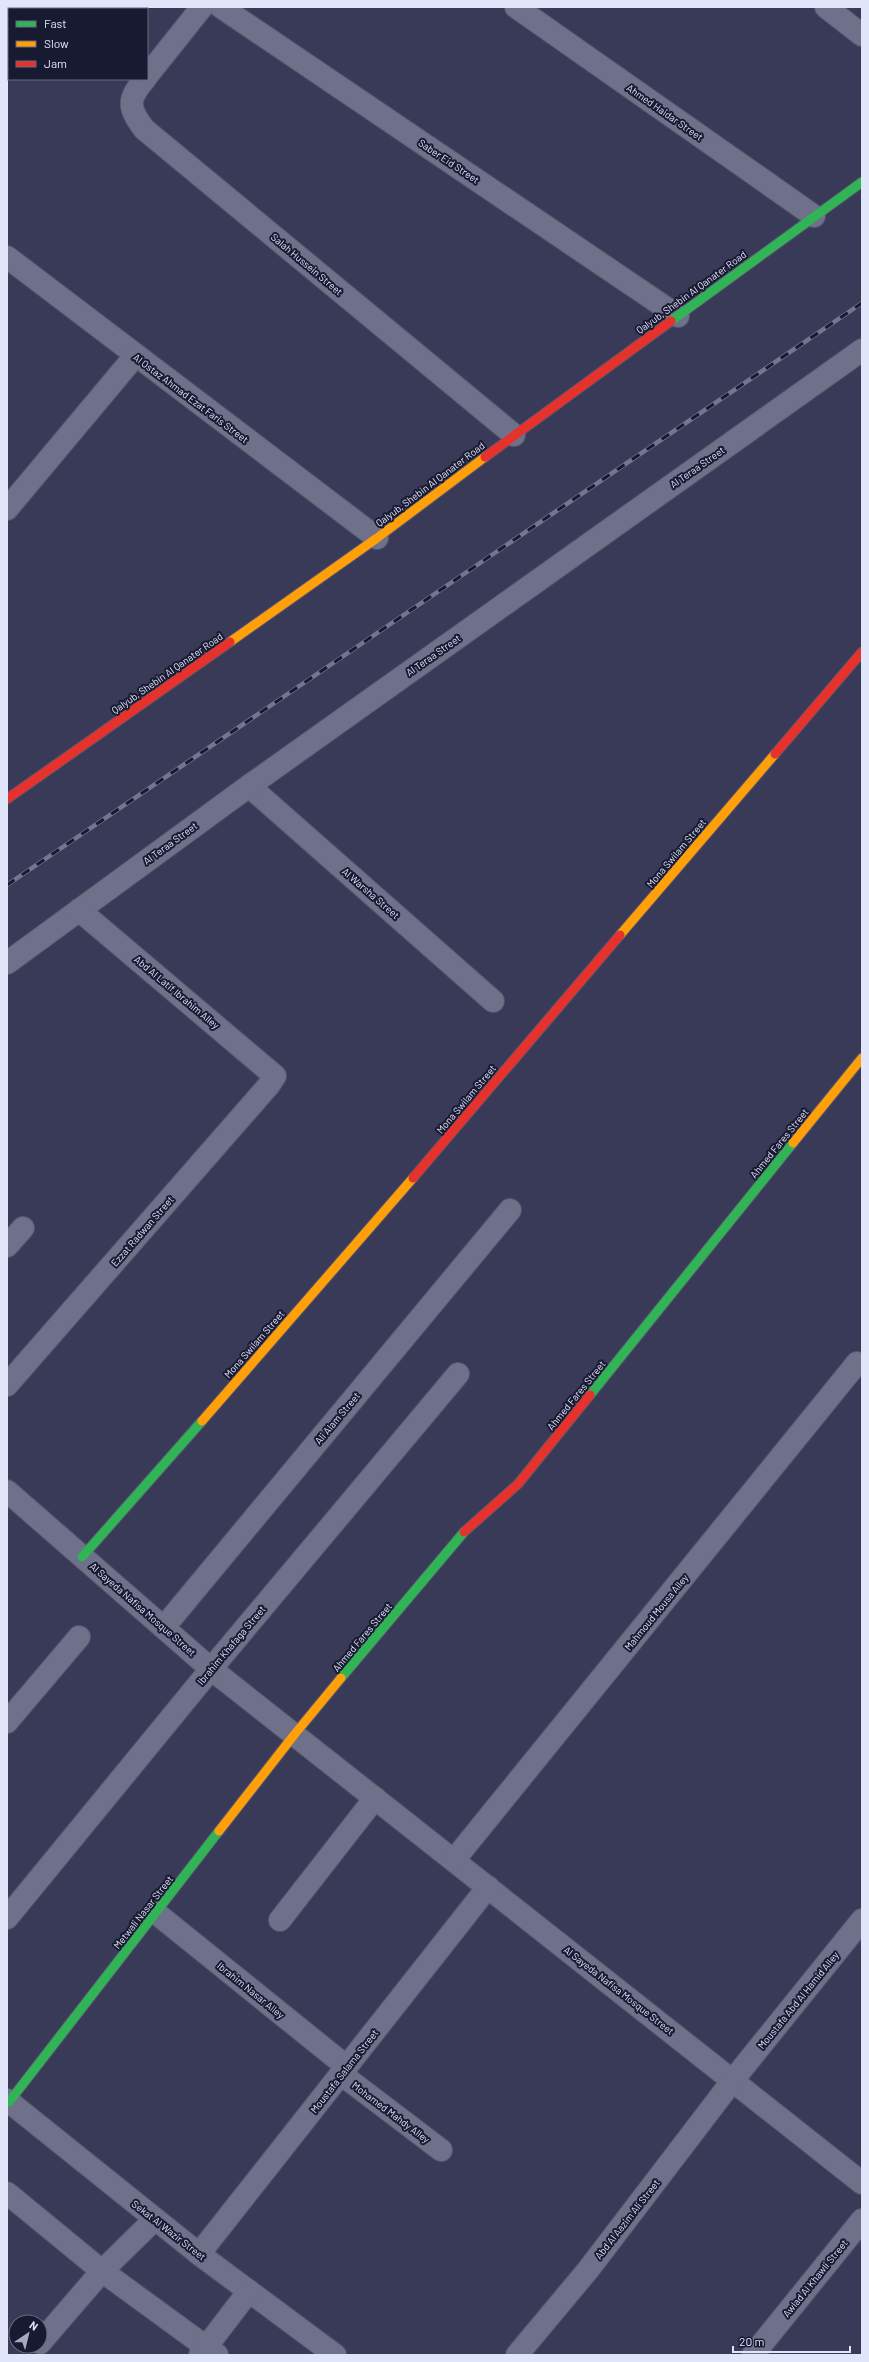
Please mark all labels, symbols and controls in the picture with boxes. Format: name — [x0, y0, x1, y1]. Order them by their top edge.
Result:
legend — [8, 8, 148, 80]
text: Fast — [44, 16, 67, 30]
text: Slow — [44, 36, 69, 50]
text: Jam — [44, 56, 67, 70]
street label: Ahmed Haidar Street — [625, 81, 706, 143]
street label: Saber Eid Street — [416, 136, 482, 186]
street label: Salah Hussein Street — [269, 231, 345, 298]
street label: Qalyub, Shebin Al Qanater Road — [634, 248, 748, 336]
street label: Al Ostaz Ahmad Ezat Faris Street — [131, 351, 251, 445]
street label: Qalyub, Shebin Al Qanater Road — [373, 439, 487, 529]
street label: Al Teraa Street — [667, 444, 727, 490]
street label: Qalyub, Shebin Al Qanater Road — [109, 630, 225, 716]
street label: Al Teraa Street — [403, 632, 463, 678]
street label: Mona Swilam Street — [644, 816, 708, 890]
street label: Al Teraa Street — [141, 819, 200, 867]
street label: Al Warsha Street — [340, 865, 402, 921]
street label: Abd Al Latif Ibrahim Alley — [132, 953, 222, 1031]
street label: Mona Swilam Street — [434, 1062, 498, 1136]
street label: Ahmed Fares Street — [747, 1106, 811, 1180]
street label: Ezzat Radwan Street — [108, 1193, 176, 1269]
street label: Mona Swilam Street — [221, 1307, 287, 1380]
street label: Ahmed Fares Street — [544, 1358, 608, 1432]
street label: Ali Alam Street — [312, 1389, 362, 1446]
street label: Al Sayeda Nafisa Mosque Street — [88, 1560, 199, 1659]
street label: Mahmoud Mousa Alley — [622, 1571, 691, 1652]
street label: Ahmed Fares Street — [330, 1600, 394, 1674]
street label: Ibrahim Khafaga Street — [194, 1603, 268, 1687]
street label: Metwali Nasar Street — [111, 1873, 176, 1951]
street label: Al Sayeda Nafisa Mosque Street — [562, 1943, 677, 2037]
street label: Moustafa Abd Al Hamid Alley — [755, 1949, 841, 2051]
street label: Ibrahim Nasar Alley — [215, 1959, 287, 2021]
street label: Moustafa Salama Street — [308, 2026, 381, 2115]
street label: Mohamed Mahdy Alley — [350, 2079, 433, 2145]
street label: Abd Al Aazim Ali Street — [592, 2176, 662, 2261]
street label: Sekat Al Wazir Street — [130, 2197, 209, 2263]
street label: Awlad Al Khawli Street — [780, 2237, 850, 2319]
north arrow — [8, 2314, 48, 2354]
text: N — [27, 2318, 41, 2333]
scale bar — [733, 2328, 850, 2354]
text: 20 m — [739, 2334, 765, 2348]

